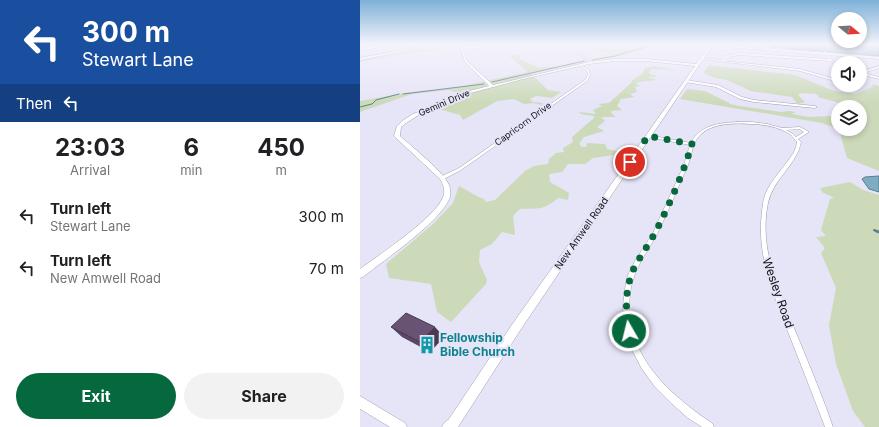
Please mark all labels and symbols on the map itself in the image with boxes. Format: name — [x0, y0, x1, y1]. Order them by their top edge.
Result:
north arrow — [831, 12, 867, 48]
street label: Gemini Drive — [417, 87, 471, 118]
street label: Capricorn Drive — [492, 99, 553, 148]
pin — [613, 145, 647, 179]
street label: New Amwell Road — [552, 195, 610, 271]
street label: Wesley Road — [759, 256, 797, 330]
position arrow — [608, 310, 650, 352]
place label: Fellowship Bible Church — [440, 330, 515, 359]
building icon: Fellowship Bible Church — [417, 335, 437, 355]

